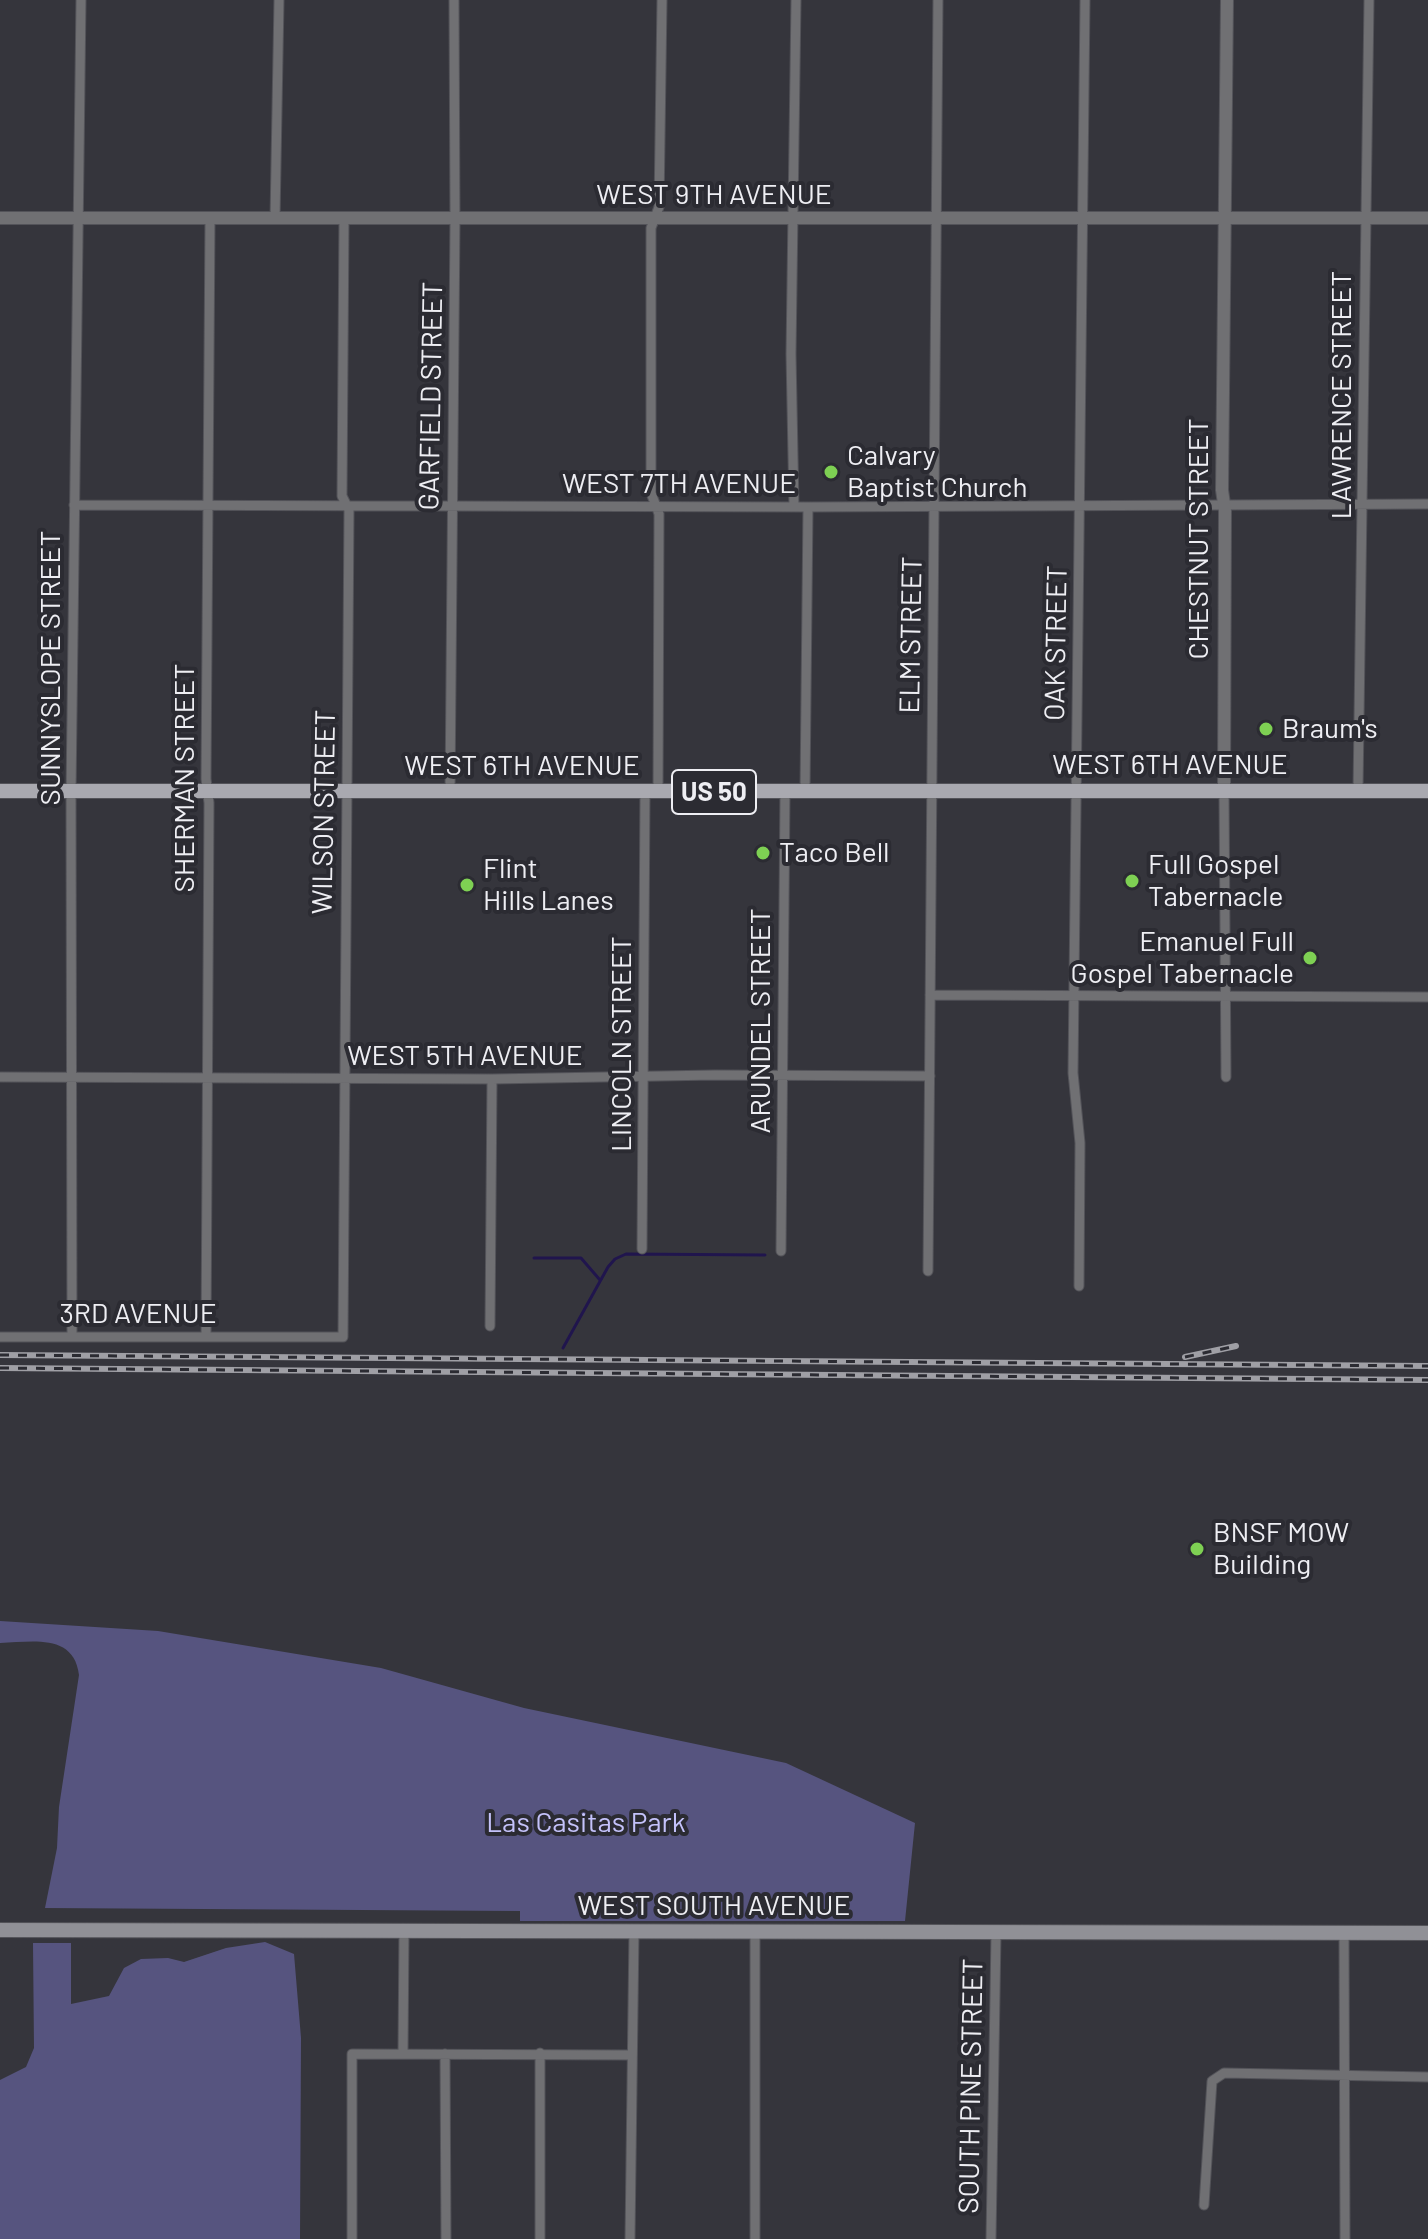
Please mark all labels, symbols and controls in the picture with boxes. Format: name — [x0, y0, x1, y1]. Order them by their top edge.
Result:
street label: WEST 9TH AVENUE — [596, 178, 832, 212]
street label: LAWRENCE STREET — [1325, 271, 1359, 519]
street label: GARFIELD STREET — [412, 281, 450, 511]
street label: CHESTNUT STREET — [1182, 418, 1216, 660]
place label: Calvary Baptist Church — [847, 439, 1028, 505]
marker: Calvary Baptist Church — [822, 463, 840, 481]
street label: WEST 7TH AVENUE — [562, 467, 796, 501]
street label: SUNNYSLOPE STREET — [34, 531, 68, 805]
street label: ELM STREET — [893, 556, 929, 714]
street label: OAK STREET — [1038, 565, 1074, 721]
street label: SHERMAN STREET — [168, 664, 202, 892]
street label: WILSON STREET — [305, 709, 343, 915]
place label: Braum's — [1282, 712, 1378, 746]
marker: Braum's — [1257, 720, 1275, 738]
street label: WEST 6TH AVENUE — [1052, 748, 1288, 782]
street label: WEST 6TH AVENUE — [404, 749, 640, 783]
road number: US 50 — [672, 770, 756, 814]
place label: Taco Bell — [779, 836, 890, 870]
marker: Taco Bell — [754, 844, 772, 862]
place label: Full Gospel Tabernacle — [1148, 848, 1283, 914]
place label: Flint Hills Lanes — [483, 852, 614, 918]
marker: Full Gospel Tabernacle — [1123, 872, 1141, 890]
marker: Flint Hills Lanes — [458, 876, 476, 894]
street label: ARUNDEL STREET — [744, 908, 778, 1134]
place label: Emanuel Full Gospel Tabernacle — [1071, 925, 1294, 991]
street label: LINCOLN STREET — [605, 936, 639, 1152]
marker: Emanuel Full Gospel Tabernacle — [1301, 949, 1319, 967]
street label: WEST 5TH AVENUE — [347, 1039, 583, 1073]
street label: 3RD AVENUE — [59, 1297, 217, 1331]
place label: BNSF MOW Building — [1213, 1516, 1349, 1582]
marker: BNSF MOW Building — [1188, 1540, 1206, 1558]
park label: Las Casitas Park — [486, 1806, 686, 1840]
street label: WEST SOUTH AVENUE — [578, 1889, 850, 1923]
street label: SOUTH PINE STREET — [952, 1958, 990, 2214]

